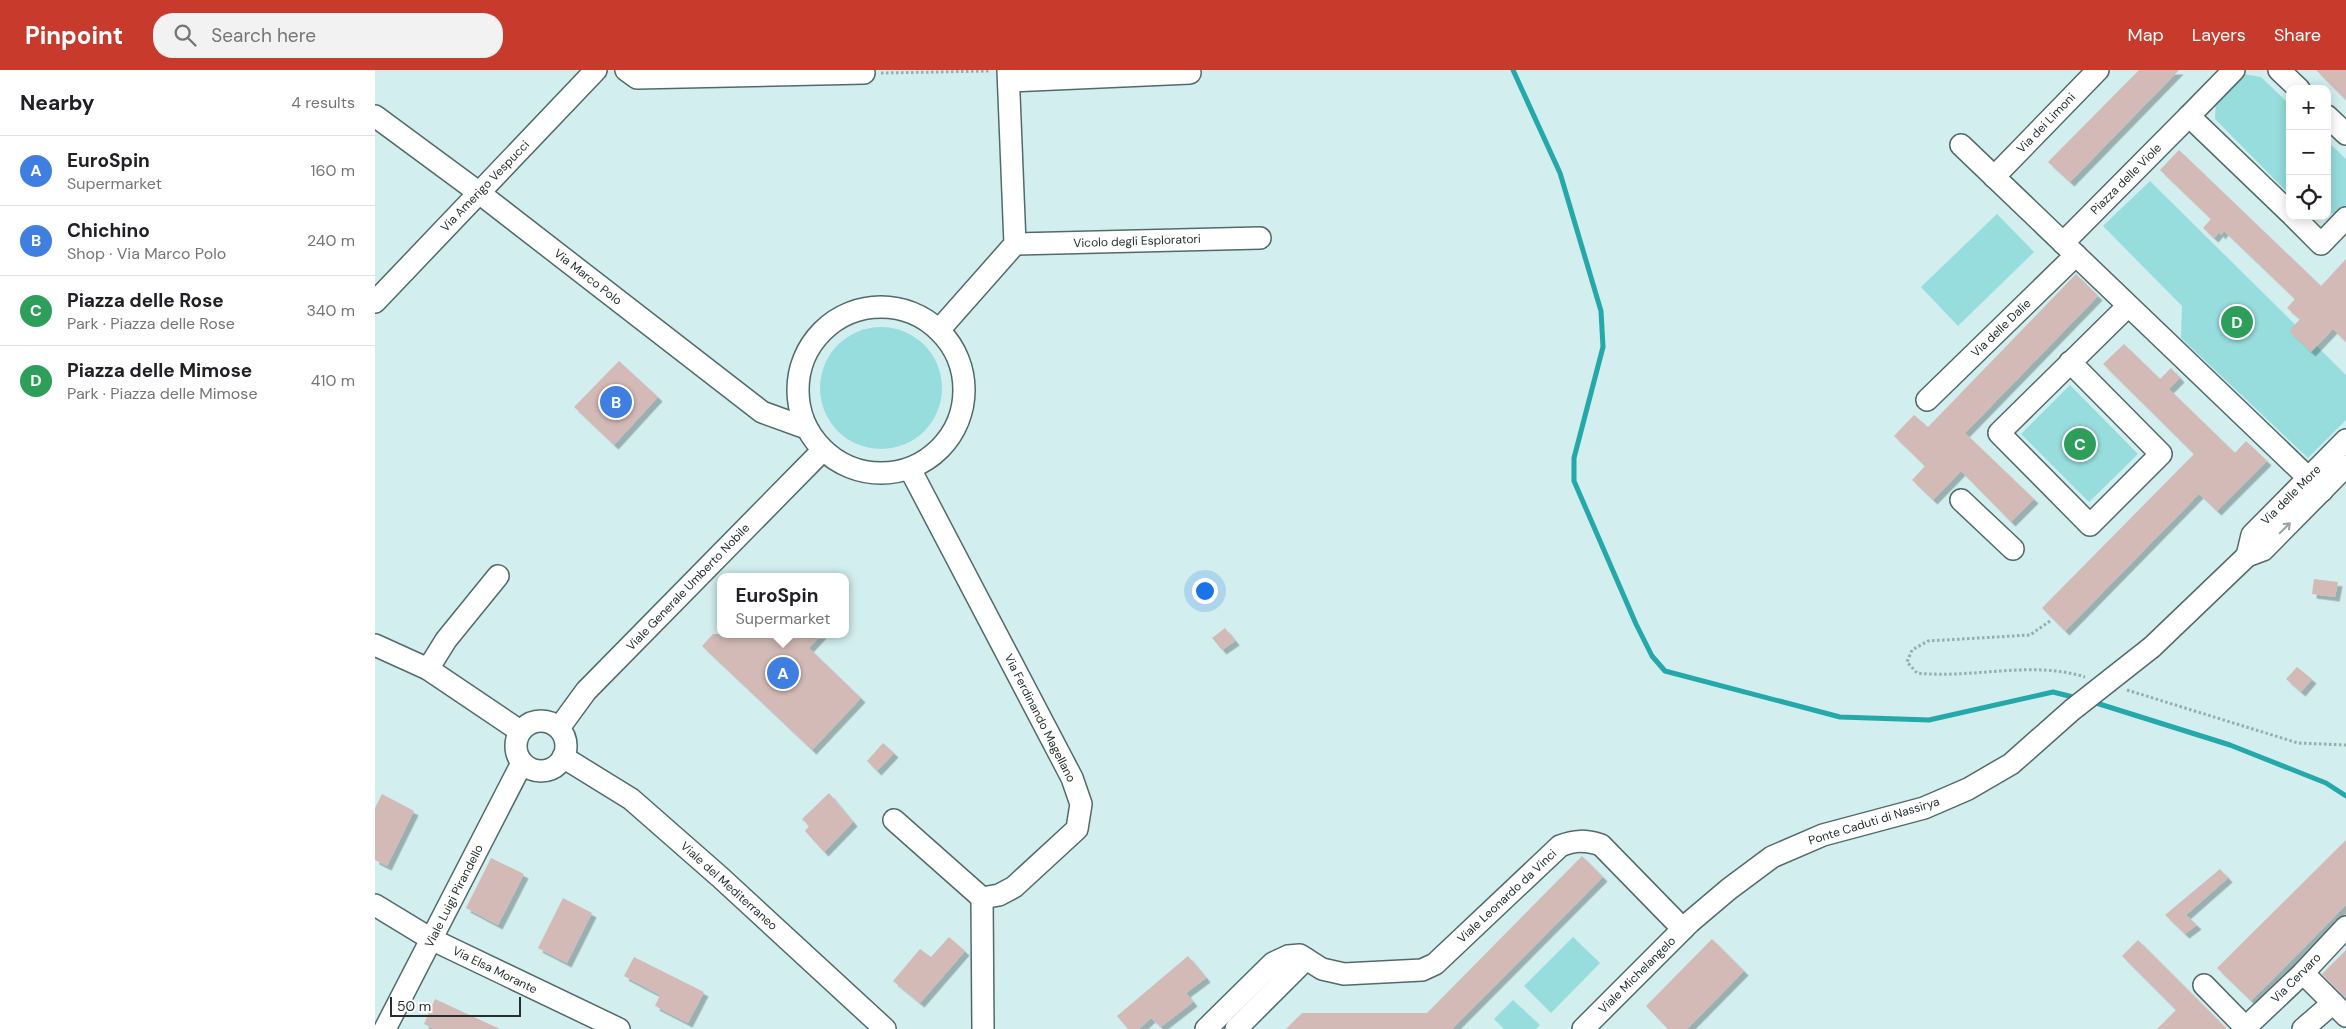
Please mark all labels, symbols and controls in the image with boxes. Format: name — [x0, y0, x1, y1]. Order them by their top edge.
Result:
search box — [153, 13, 503, 58]
text: Pinpoint — [25, 20, 123, 51]
icon: search — [171, 21, 199, 49]
text: Search here — [211, 23, 316, 48]
text: Map — [2128, 23, 2164, 47]
text: Layers — [2192, 23, 2246, 47]
text: Share — [2274, 23, 2321, 47]
map controls — [2286, 85, 2331, 220]
button: + — [2286, 85, 2331, 130]
text: Nearby — [20, 89, 94, 117]
street label: Via dei Limoni — [2013, 89, 2079, 157]
text: 4 results — [291, 92, 355, 113]
button: − — [2286, 130, 2331, 175]
street label: Via Amerigo Vespucci — [437, 137, 533, 235]
street label: Piazza delle Viole — [2087, 140, 2165, 218]
text: EuroSpin — [67, 148, 150, 173]
text: A — [30, 160, 42, 181]
text: 160 m — [311, 160, 355, 181]
text: Supermarket — [67, 173, 162, 194]
button: locate — [2286, 175, 2331, 220]
text: Chichino — [67, 218, 150, 243]
text: B — [31, 230, 41, 251]
text: 240 m — [307, 230, 355, 251]
street label: Vicolo degli Esploratori — [1073, 231, 1201, 251]
text: Shop · Via Marco Polo — [67, 243, 226, 264]
street label: Via Marco Polo — [551, 245, 625, 309]
text: Piazza delle Rose — [67, 288, 224, 313]
street label: Via delle Dalie — [1968, 295, 2035, 361]
text: C — [30, 300, 42, 321]
text: 340 m — [306, 300, 355, 321]
pin: D — [2221, 303, 2253, 341]
text: Park · Piazza delle Rose — [67, 313, 235, 334]
text: Piazza delle Mimose — [67, 358, 252, 383]
text: D — [30, 370, 42, 391]
text: 410 m — [311, 370, 355, 391]
text: Park · Piazza delle Mimose — [67, 383, 257, 404]
pin: B — [600, 383, 632, 421]
pin: C — [2064, 425, 2096, 463]
street label: Via delle More — [2258, 461, 2325, 528]
street label: Viale Generale Umberto Nobile — [623, 520, 753, 654]
one-way arrow — [2279, 522, 2292, 534]
popup — [717, 573, 849, 638]
your location — [1192, 578, 1218, 604]
text: EuroSpin — [736, 583, 818, 608]
text: Supermarket — [736, 608, 830, 629]
street label: Via Ferdinando Magellano — [1001, 651, 1079, 785]
pin: A — [767, 654, 799, 692]
street label: Ponte Caduti di Nassirya — [1807, 793, 1941, 849]
street label: Viale del Mediterraneo — [677, 838, 781, 934]
street label: Viale Luigi Pirandello — [421, 842, 487, 950]
street label: Viale Leonardo da Vinci — [1454, 846, 1560, 946]
street label: Viale Michelangelo — [1595, 933, 1679, 1017]
street label: Via Elsa Morante — [450, 943, 540, 997]
street label: Via Cervaro — [2268, 950, 2324, 1006]
scale bar — [390, 994, 521, 1017]
text: 50 m — [397, 997, 431, 1015]

